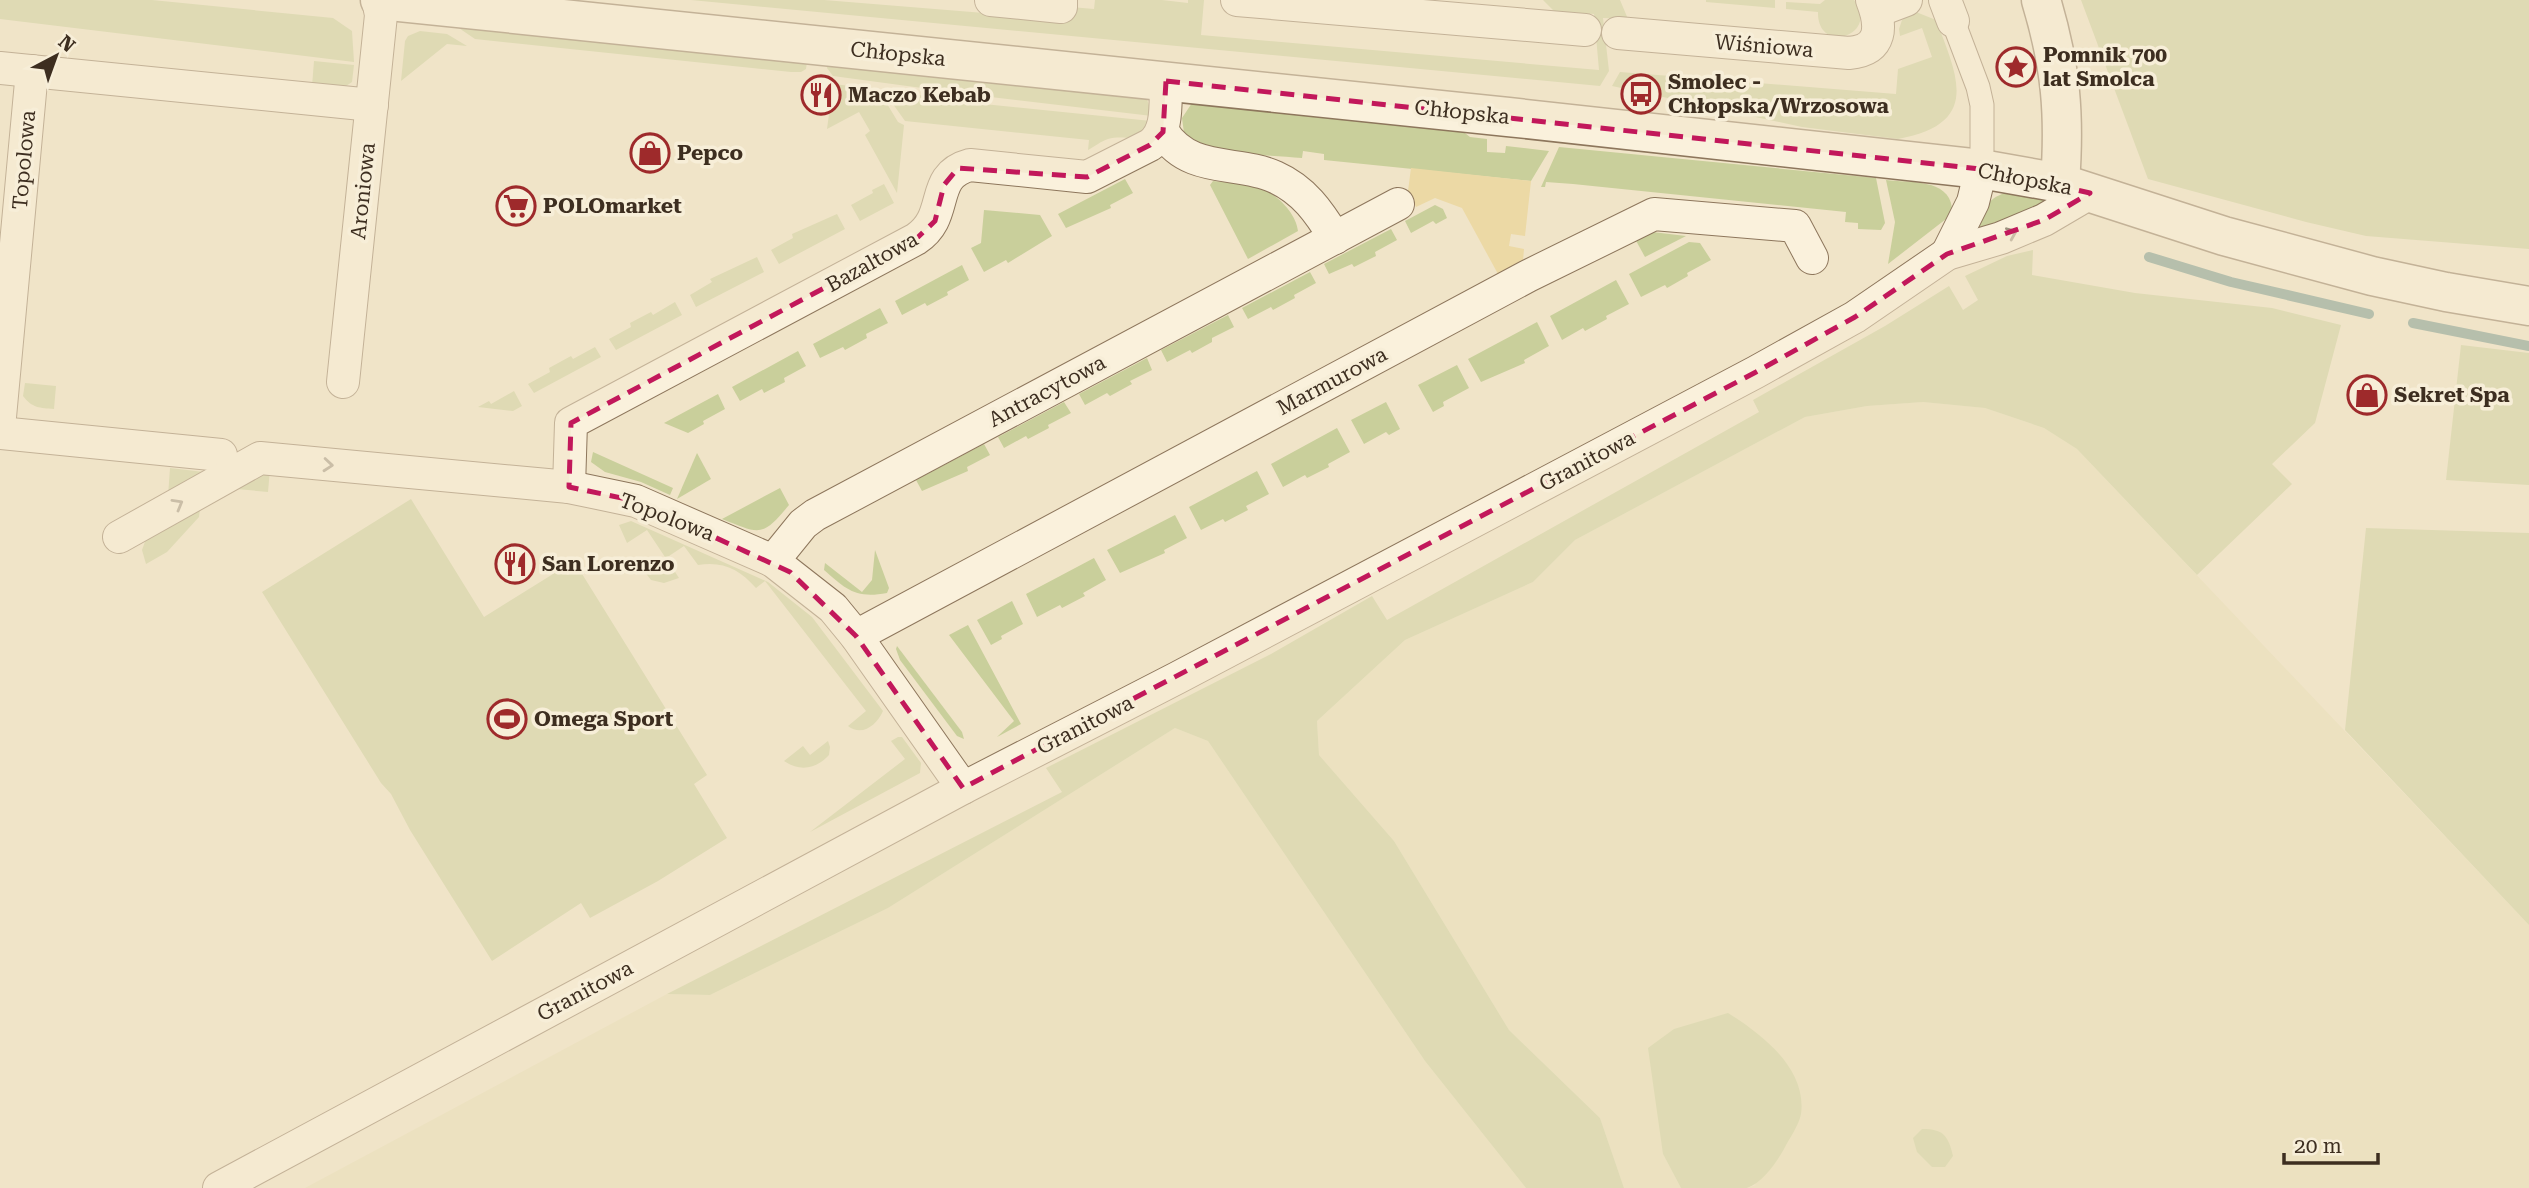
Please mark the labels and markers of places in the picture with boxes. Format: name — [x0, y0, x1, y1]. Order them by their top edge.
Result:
place label: Pomnik 700 lat Smolca — [2043, 43, 2167, 91]
place icon: Pomnik 700 lat Smolca — [1995, 46, 2037, 88]
place label: Smolec - Chłopska/Wrzosowa — [1668, 70, 1889, 118]
bus stop icon: Smolec - Chłopska/Wrzosowa — [1620, 73, 1662, 115]
restaurant icon: Maczo Kebab — [800, 74, 842, 116]
place label: Maczo Kebab — [848, 83, 991, 107]
shop icon: Pepco — [629, 132, 671, 174]
place label: Pepco — [677, 141, 743, 165]
supermarket icon: POLOmarket — [495, 185, 537, 227]
place label: POLOmarket — [543, 194, 682, 218]
shop icon: Sekret Spa — [2346, 374, 2388, 416]
place label: Sekret Spa — [2394, 383, 2510, 407]
restaurant icon: San Lorenzo — [494, 543, 536, 585]
place label: San Lorenzo — [542, 552, 674, 576]
sports icon: Omega Sport — [486, 698, 528, 740]
place label: Omega Sport — [534, 707, 674, 731]

